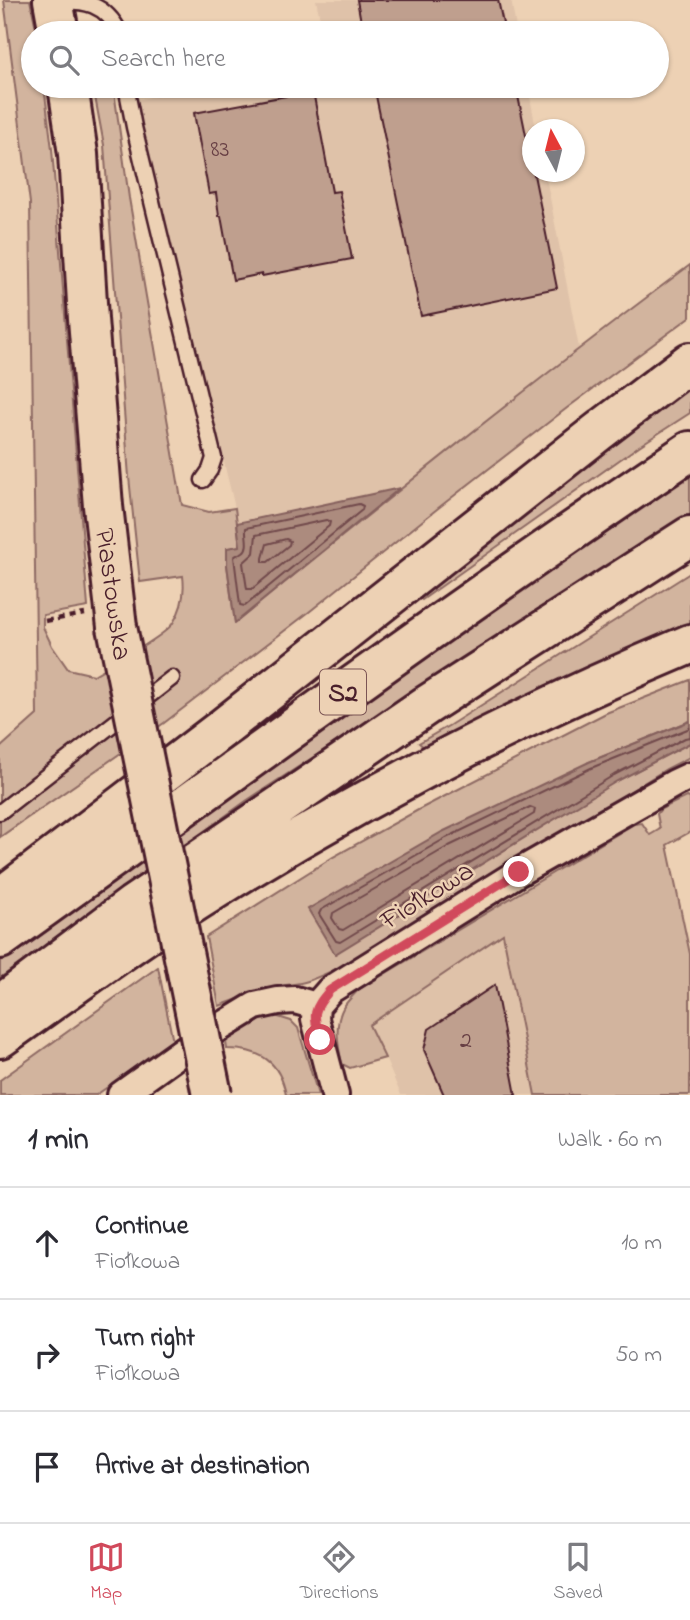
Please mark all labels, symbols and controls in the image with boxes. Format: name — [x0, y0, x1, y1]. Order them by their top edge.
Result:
search box — [21, 21, 669, 98]
icon: search — [45, 41, 83, 79]
text: Search here — [101, 41, 226, 79]
north arrow — [522, 119, 585, 182]
house number: 83 — [211, 133, 229, 168]
street label: Piastowska — [82, 526, 141, 663]
road number: S2 — [320, 670, 366, 714]
street label: Fiołkowa — [372, 852, 483, 942]
route end — [503, 856, 534, 887]
route start — [304, 1024, 335, 1055]
house number: 2 — [460, 1024, 472, 1059]
text: 1 min — [28, 1119, 89, 1163]
text: Walk · 60 m — [558, 1124, 662, 1157]
text: Continue — [95, 1208, 188, 1246]
icon: ahead — [28, 1224, 66, 1262]
text: 10 m — [621, 1227, 662, 1260]
text: Fiołkowa — [95, 1246, 180, 1279]
text: Turn right — [95, 1320, 195, 1358]
icon: right — [28, 1336, 66, 1374]
text: 50 m — [615, 1339, 662, 1372]
text: Fiołkowa — [95, 1358, 180, 1391]
icon: arrive — [28, 1448, 66, 1486]
text: Arrive at destination — [95, 1448, 310, 1486]
tab: Map — [87, 1538, 125, 1607]
tab: Directions — [300, 1538, 379, 1607]
tab: Saved — [553, 1538, 603, 1607]

